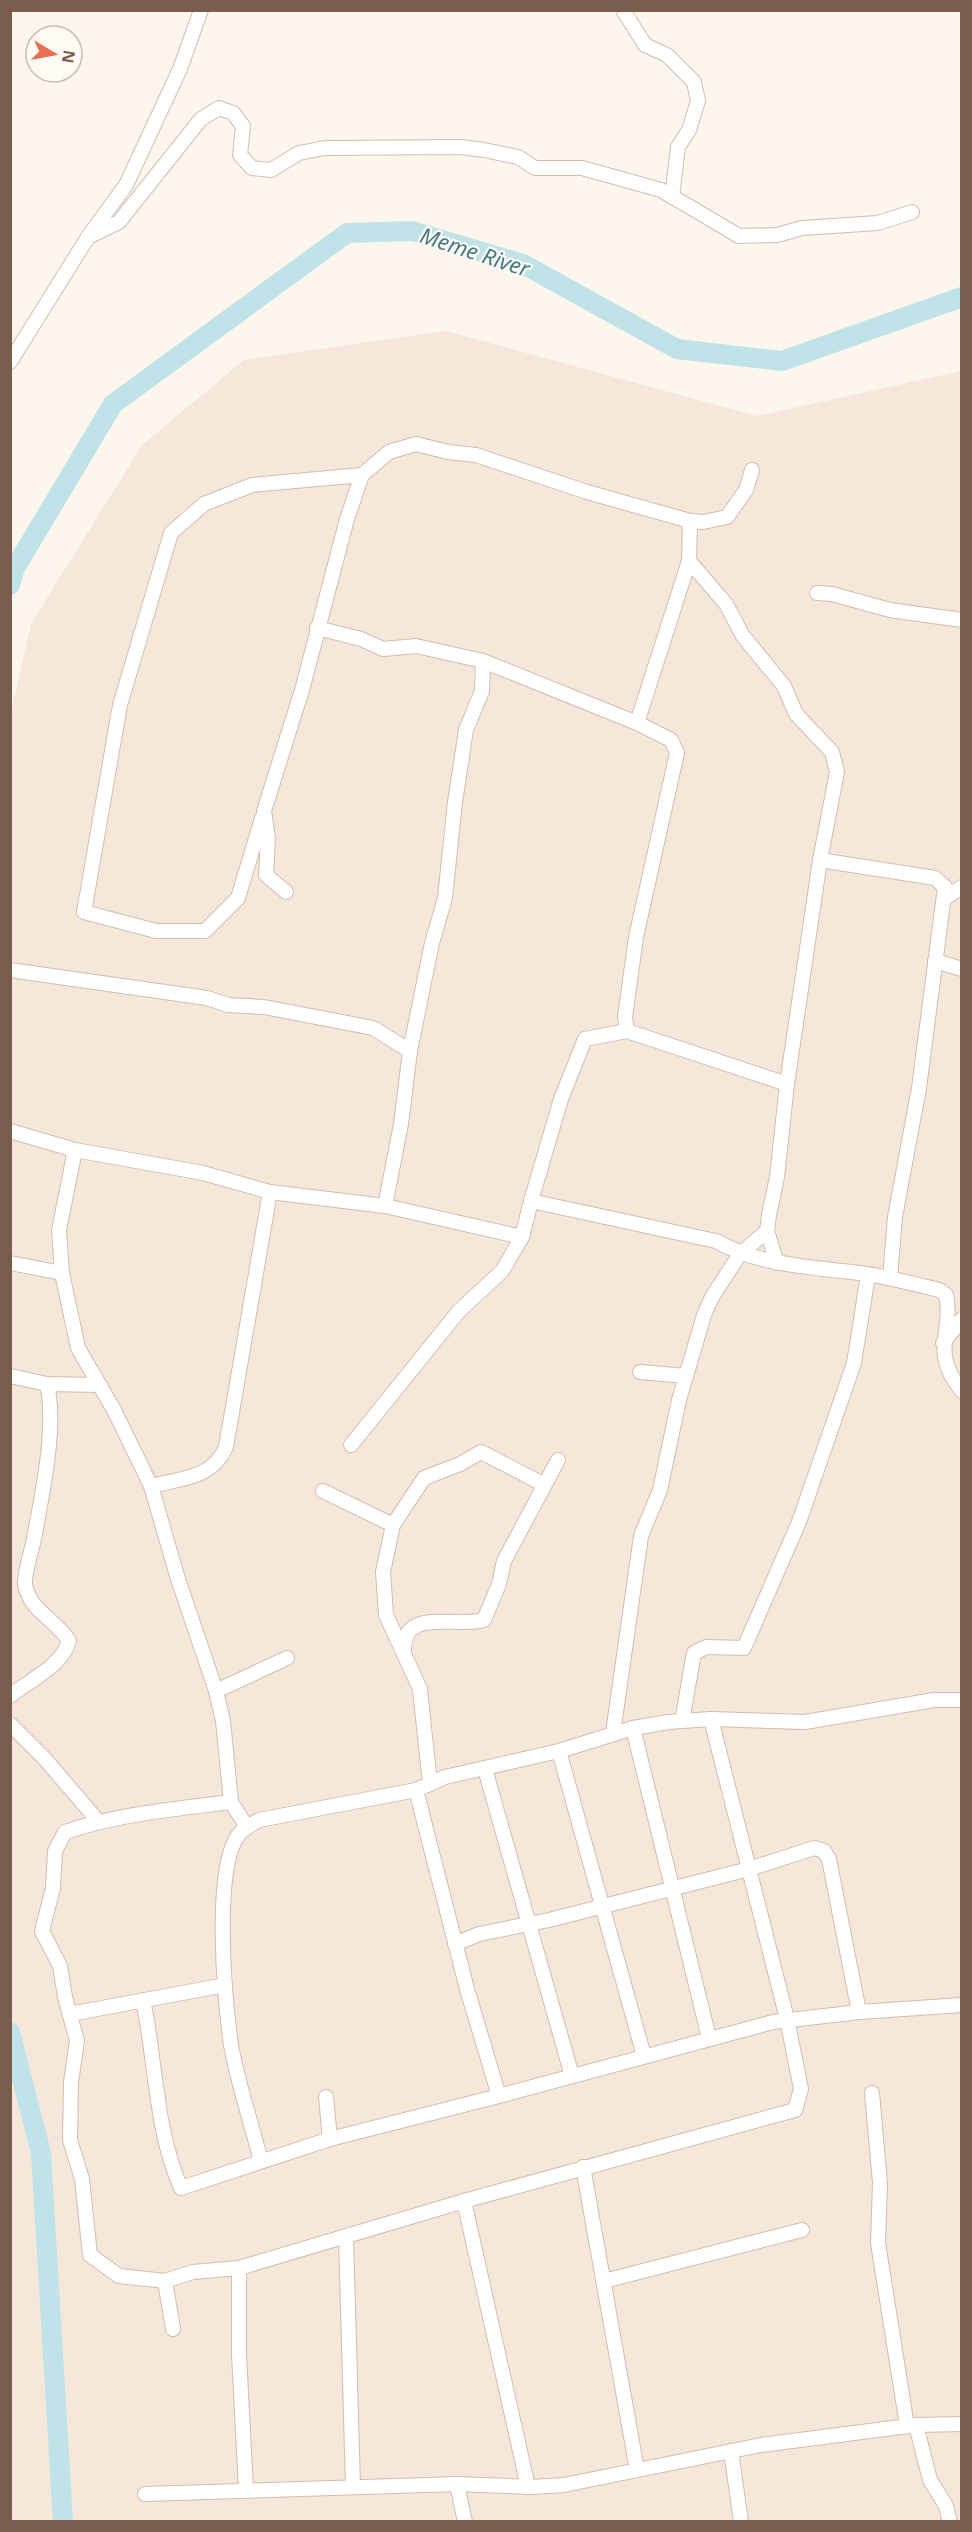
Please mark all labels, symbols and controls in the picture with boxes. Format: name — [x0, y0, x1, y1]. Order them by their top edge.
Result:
north arrow — [24, 24, 84, 84]
text: N — [57, 48, 81, 65]
water label: Meme River — [417, 219, 535, 283]

